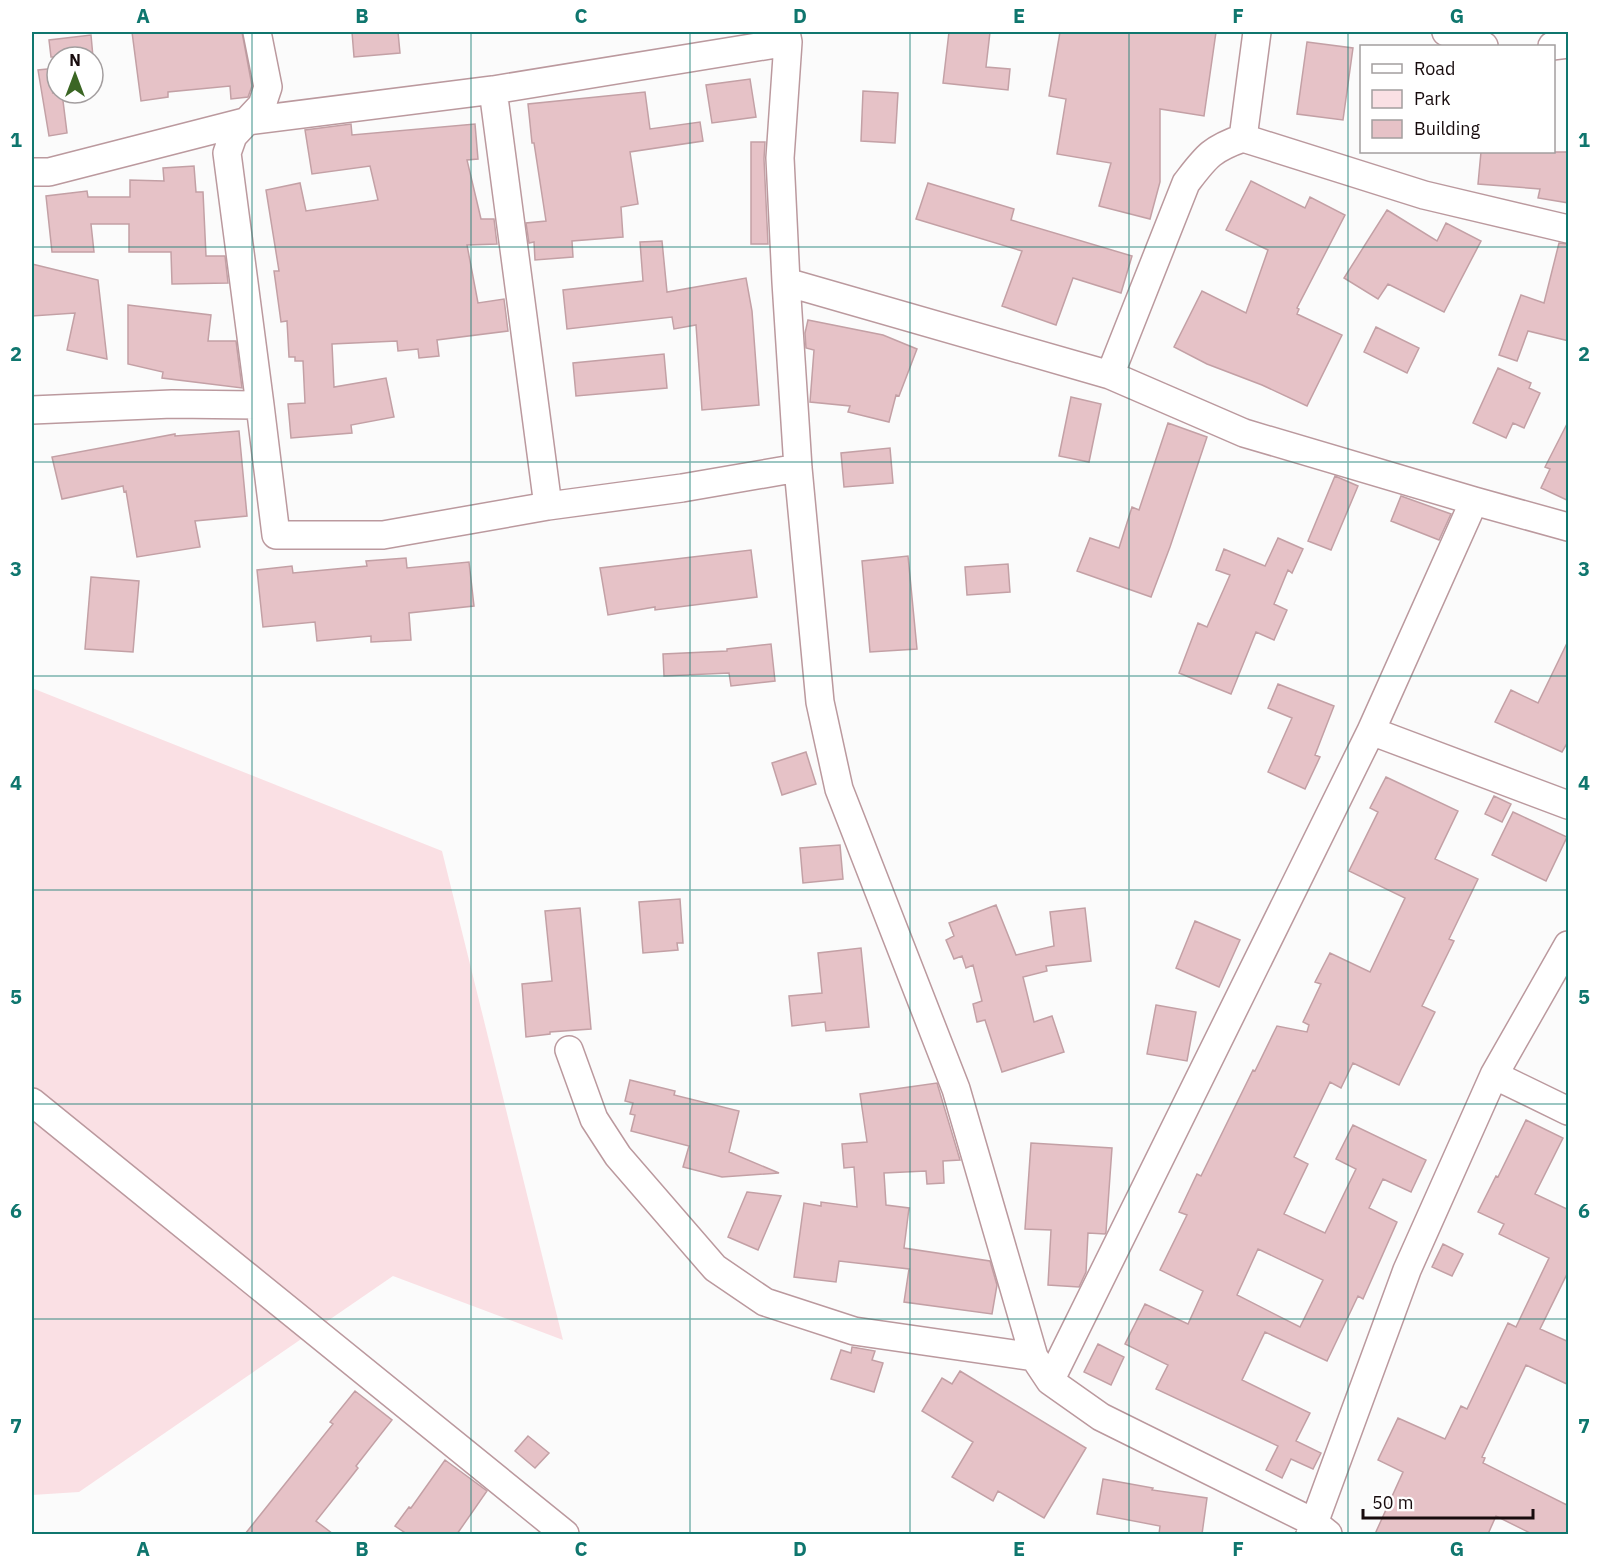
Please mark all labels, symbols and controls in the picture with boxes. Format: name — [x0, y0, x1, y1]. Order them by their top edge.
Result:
text: A — [136, 2, 150, 29]
text: B — [355, 2, 369, 29]
text: C — [574, 2, 588, 29]
text: D — [793, 2, 807, 29]
text: E — [1013, 2, 1025, 29]
text: F — [1232, 2, 1244, 29]
text: G — [1450, 2, 1464, 29]
north arrow — [45, 45, 105, 105]
legend — [1360, 45, 1555, 153]
text: N — [69, 50, 81, 70]
text: Road — [1414, 57, 1455, 80]
text: Park — [1414, 87, 1451, 110]
text: Building — [1414, 117, 1481, 140]
text: 1 — [10, 126, 22, 153]
text: 1 — [1578, 126, 1590, 153]
text: 2 — [10, 340, 22, 367]
text: 2 — [1578, 340, 1590, 367]
text: 3 — [10, 555, 22, 582]
text: 3 — [1578, 555, 1590, 582]
text: 4 — [10, 769, 22, 796]
text: 4 — [1578, 769, 1590, 796]
text: 5 — [10, 983, 22, 1010]
text: 5 — [1578, 983, 1590, 1010]
text: 6 — [10, 1197, 22, 1224]
text: 6 — [1578, 1197, 1590, 1224]
text: 7 — [10, 1412, 22, 1439]
text: 7 — [1578, 1412, 1590, 1439]
scale bar — [1363, 1482, 1532, 1520]
text: 50 m — [1372, 1491, 1414, 1514]
text: A — [136, 1535, 150, 1562]
text: B — [355, 1535, 369, 1562]
text: C — [574, 1535, 588, 1562]
text: D — [793, 1535, 807, 1562]
text: E — [1013, 1535, 1025, 1562]
text: F — [1232, 1535, 1244, 1562]
text: G — [1450, 1535, 1464, 1562]

